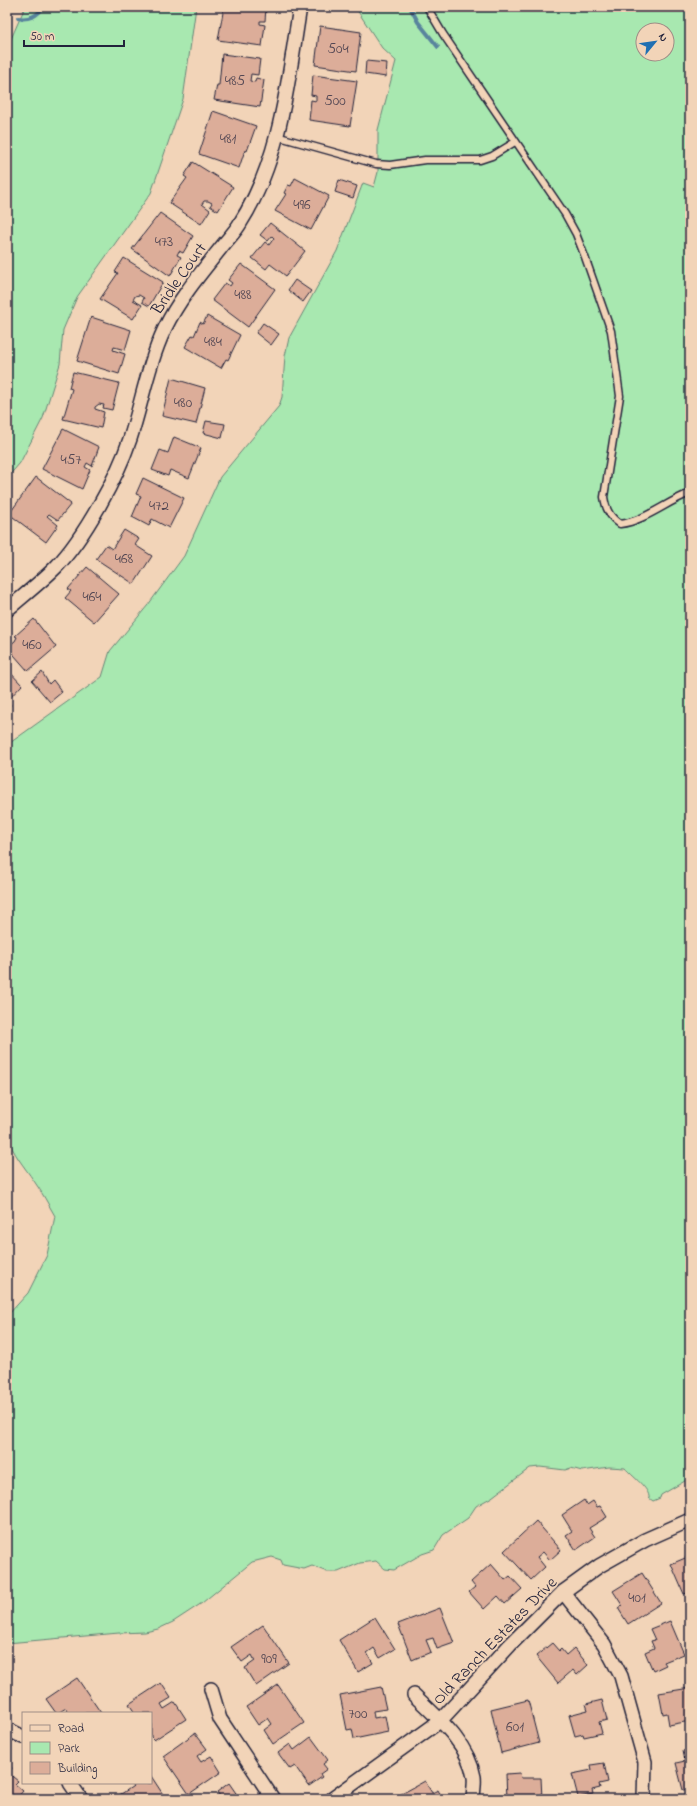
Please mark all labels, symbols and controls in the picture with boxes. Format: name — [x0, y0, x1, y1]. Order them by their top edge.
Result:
scale bar — [24, 22, 124, 48]
north arrow — [635, 22, 675, 62]
text: 50 m — [30, 28, 54, 46]
text: N — [654, 31, 672, 45]
house number: 504 — [327, 38, 349, 60]
house number: 485 — [225, 70, 246, 92]
house number: 500 — [324, 90, 346, 112]
house number: 481 — [220, 128, 237, 150]
house number: 496 — [293, 194, 311, 216]
house number: 473 — [155, 231, 173, 253]
street label: Bridle Court — [145, 238, 213, 321]
house number: 488 — [234, 284, 252, 306]
house number: 484 — [204, 331, 222, 353]
house number: 480 — [174, 392, 193, 414]
house number: 457 — [61, 449, 81, 471]
house number: 472 — [149, 495, 169, 517]
house number: 468 — [115, 548, 134, 570]
house number: 464 — [83, 586, 101, 608]
house number: 460 — [22, 634, 42, 656]
street label: Old Ranch Estates Drive — [427, 1571, 563, 1711]
house number: 401 — [628, 1587, 646, 1609]
house number: 909 — [261, 1648, 277, 1670]
house number: 700 — [348, 1703, 368, 1725]
legend — [22, 1712, 152, 1784]
house number: 601 — [506, 1716, 524, 1738]
text: Road — [58, 1720, 84, 1738]
text: Park — [58, 1740, 80, 1758]
text: Building — [57, 1760, 97, 1779]

